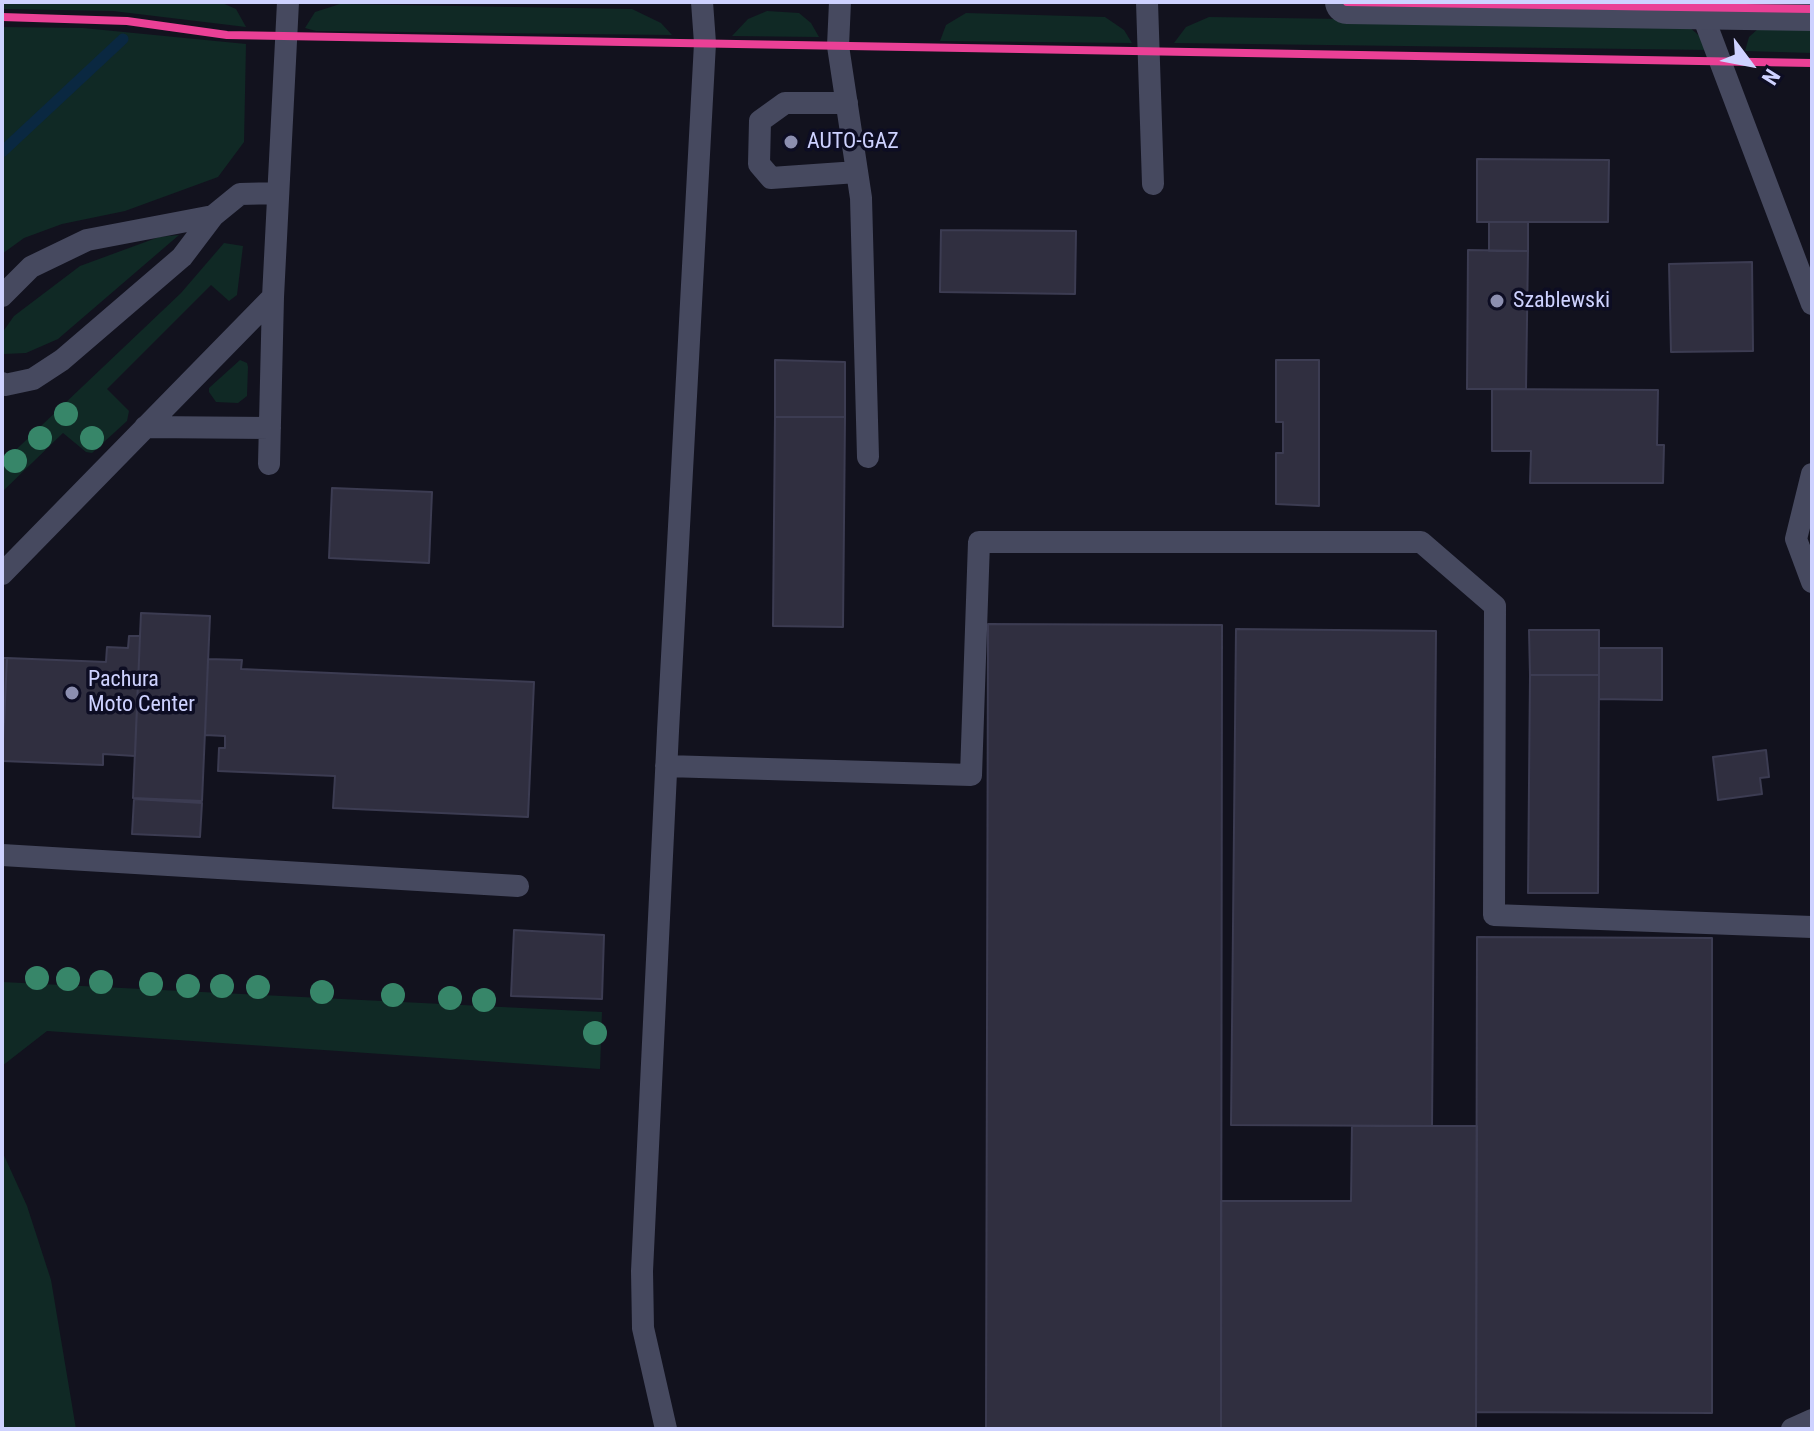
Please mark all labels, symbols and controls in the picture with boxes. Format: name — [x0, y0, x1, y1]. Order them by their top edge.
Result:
north arrow — [1710, 24, 1790, 104]
text: N — [1757, 65, 1785, 89]
place label: AUTO-GAZ — [807, 129, 899, 155]
marker: AUTO-GAZ — [782, 133, 800, 151]
place label: Szablewski — [1513, 288, 1610, 314]
marker: Szablewski — [1488, 292, 1506, 310]
place label: Pachura Moto Center — [88, 667, 195, 718]
marker: Pachura Moto Center — [63, 684, 81, 702]

